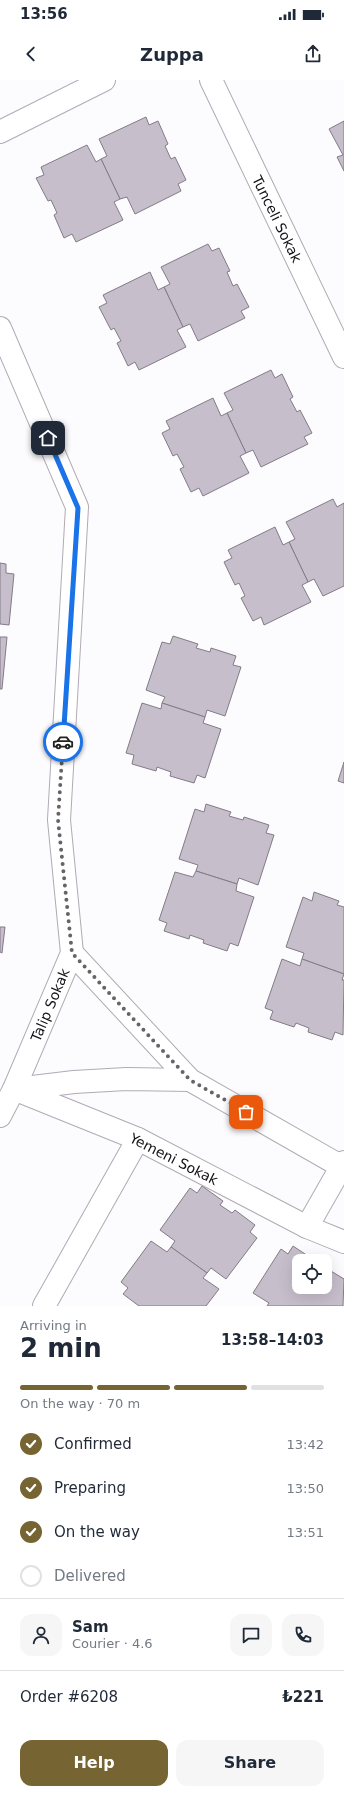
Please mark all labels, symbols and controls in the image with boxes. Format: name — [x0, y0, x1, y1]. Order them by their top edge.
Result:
text: 13:56 — [20, 5, 68, 23]
icon: back — [20, 43, 42, 65]
icon: share — [302, 43, 324, 65]
text: Zuppa — [140, 44, 204, 65]
street label: Tunceli Sokak — [249, 172, 305, 266]
pin — [31, 421, 65, 455]
icon: home — [37, 427, 59, 449]
courier — [43, 722, 83, 762]
icon: car — [52, 731, 74, 753]
street label: Talip Sokak — [27, 965, 73, 1045]
pin — [229, 1095, 263, 1129]
icon: bag — [235, 1101, 257, 1123]
street label: Yemeni Sokak — [126, 1129, 222, 1188]
map controls — [292, 1254, 332, 1294]
button: locate — [292, 1254, 332, 1294]
text: Arriving in — [20, 1318, 87, 1333]
text: 13:58–14:03 — [221, 1331, 324, 1349]
text: 2 min — [20, 1333, 102, 1363]
text: On the way · 70 m — [20, 1396, 140, 1411]
icon: check — [20, 1433, 42, 1455]
text: Confirmed — [54, 1435, 132, 1453]
text: 13:42 — [287, 1437, 324, 1452]
icon: check — [20, 1477, 42, 1499]
text: Preparing — [54, 1479, 126, 1497]
text: 13:50 — [287, 1481, 324, 1496]
icon: check — [20, 1521, 42, 1543]
text: On the way — [54, 1523, 140, 1541]
text: 13:51 — [287, 1525, 324, 1540]
text: Delivered — [54, 1567, 126, 1585]
button: person — [20, 1614, 62, 1656]
button: chat — [230, 1614, 272, 1656]
button: phone — [282, 1614, 324, 1656]
text: Sam — [72, 1618, 109, 1636]
text: Courier · 4.6 — [72, 1636, 153, 1651]
text: Order #6208 — [20, 1688, 118, 1706]
text: ₺221 — [282, 1688, 324, 1706]
button: Help — [20, 1740, 168, 1786]
button: Share — [176, 1740, 324, 1786]

